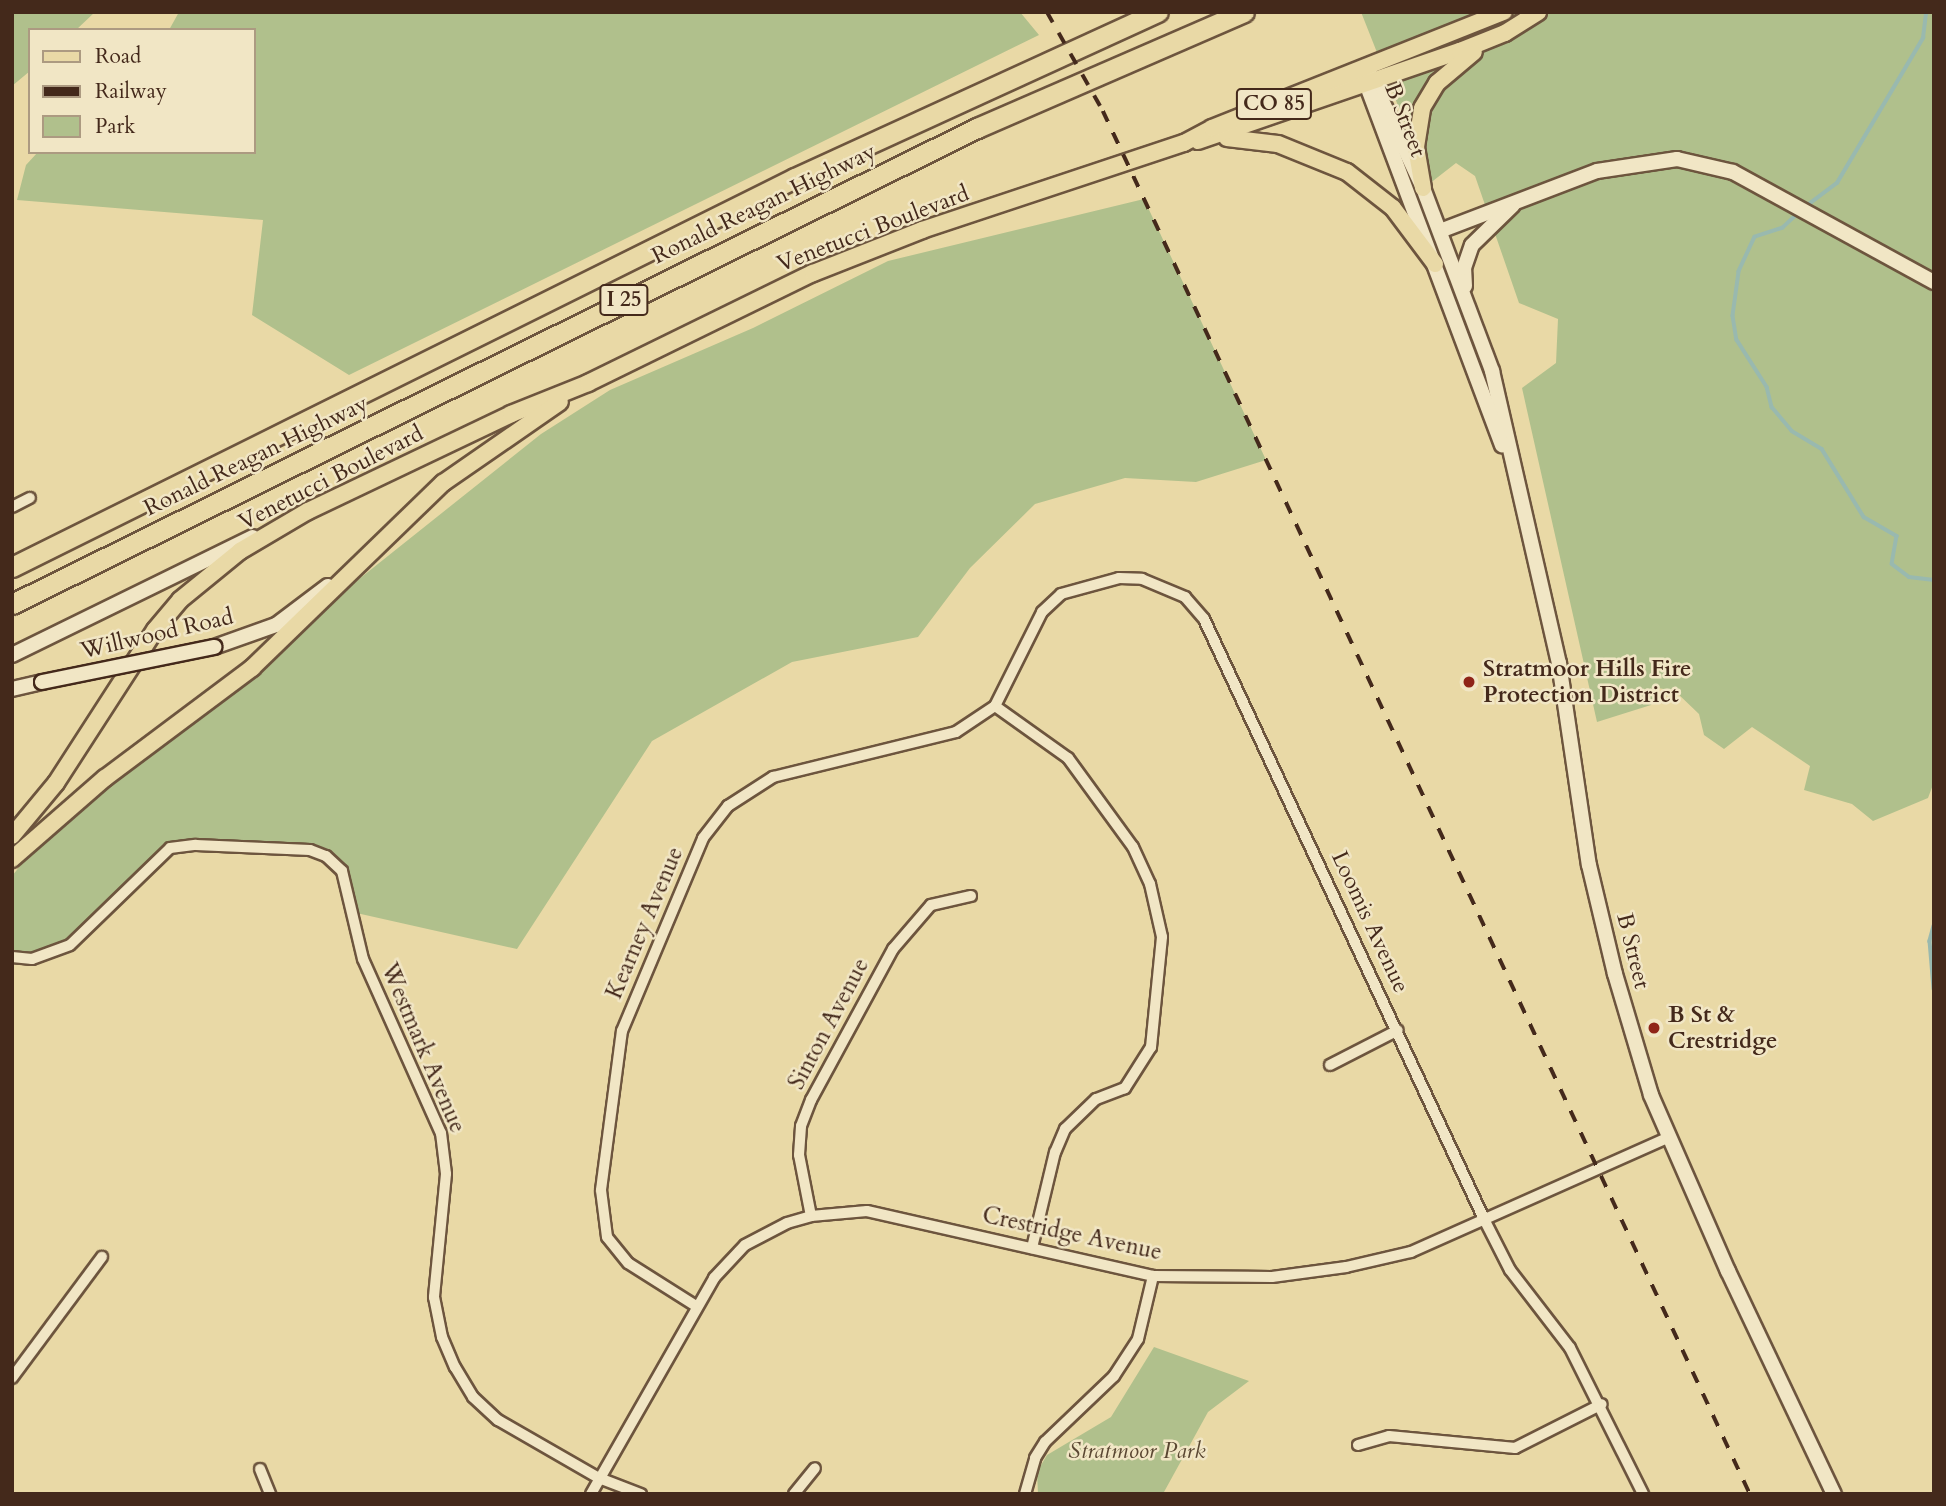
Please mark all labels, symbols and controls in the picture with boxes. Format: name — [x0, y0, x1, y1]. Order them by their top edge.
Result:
legend — [28, 28, 256, 154]
text: Road — [95, 42, 141, 71]
text: Railway — [95, 77, 167, 106]
street label: B Street — [1378, 79, 1432, 161]
road number: CO 85 — [1236, 86, 1312, 122]
text: Park — [95, 112, 135, 141]
street label: Ronald Reagan Highway — [647, 138, 881, 270]
street label: Venetucci Boulevard — [773, 180, 973, 278]
road number: I 25 — [598, 282, 650, 318]
street label: Ronald Reagan Highway — [139, 390, 373, 522]
street label: Venetucci Boulevard — [234, 419, 428, 537]
street label: Willwood Road — [78, 603, 236, 665]
place label: Stratmoor Hills Fire Protection District — [1483, 655, 1691, 709]
marker: Stratmoor Hills Fire Protection District — [1461, 674, 1477, 690]
street label: Kearney Avenue — [601, 843, 689, 1003]
street label: Loomis Avenue — [1325, 847, 1415, 997]
street label: B Street — [1610, 910, 1656, 992]
street label: Sinton Avenue — [783, 954, 875, 1094]
street label: Westmark Avenue — [375, 959, 471, 1137]
place label: B St & Crestridge — [1668, 1001, 1777, 1055]
marker: B St & Crestridge — [1646, 1020, 1662, 1036]
street label: Crestridge Avenue — [980, 1202, 1164, 1266]
park label: Stratmoor Park — [1068, 1437, 1206, 1465]

